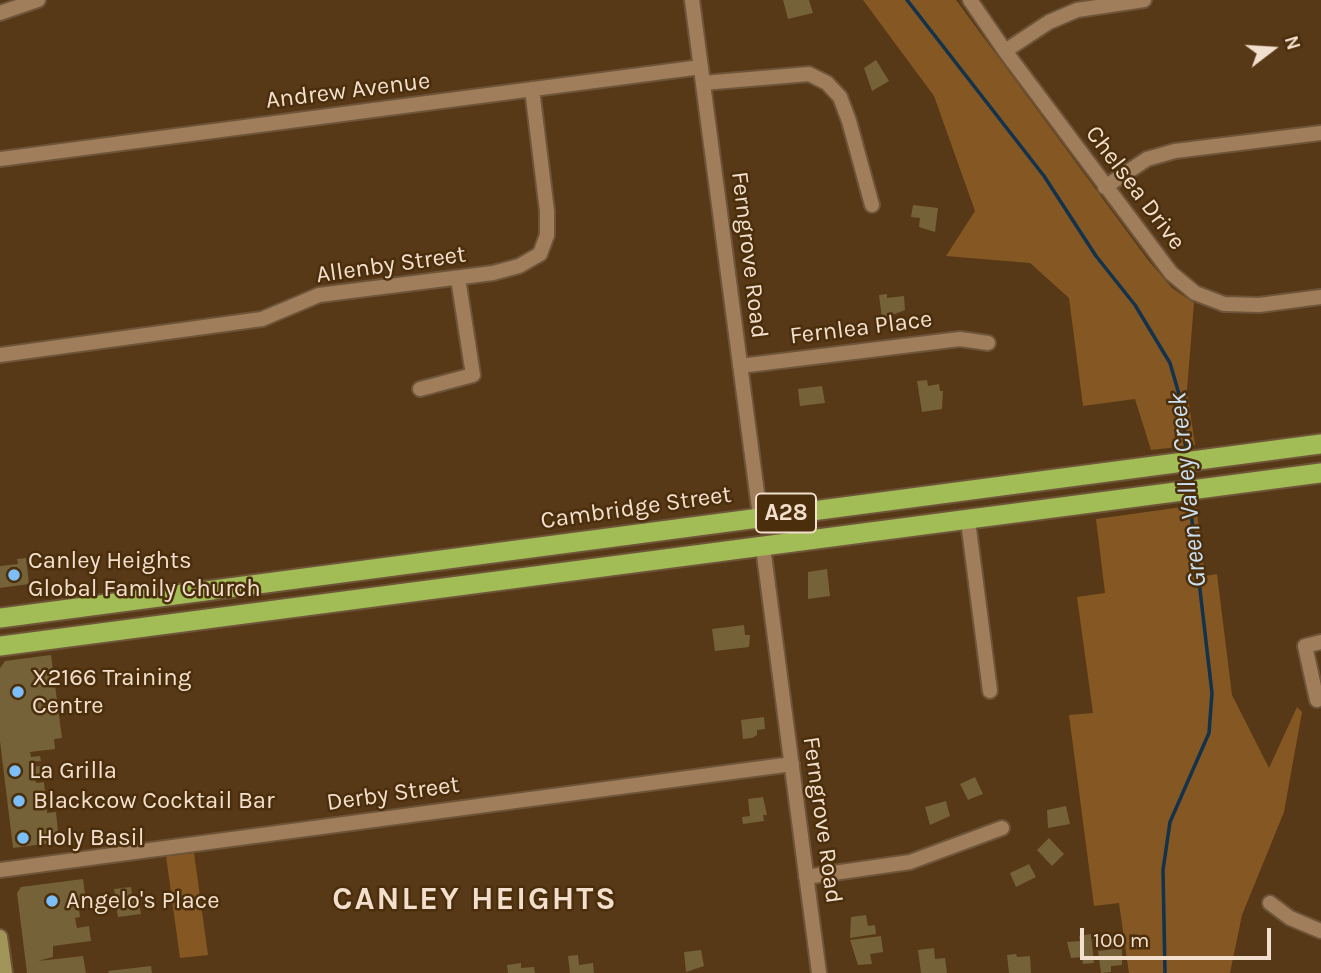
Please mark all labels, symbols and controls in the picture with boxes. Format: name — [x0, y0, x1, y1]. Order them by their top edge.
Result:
north arrow — [1237, 14, 1307, 84]
text: N — [1280, 33, 1305, 53]
street label: Andrew Avenue — [264, 67, 432, 115]
street label: Chelsea Drive — [1079, 120, 1191, 256]
street label: Ferngrove Road — [724, 170, 774, 340]
street label: Allenby Street — [314, 240, 468, 290]
street label: Fernlea Place — [788, 305, 934, 351]
water label: Green Valley Creek — [1162, 391, 1214, 589]
street label: Cambridge Street — [539, 480, 733, 536]
road number: A28 — [756, 494, 816, 533]
place label: Canley Heights Global Family Church — [28, 547, 261, 603]
marker: Canley Heights Global Family Church — [6, 567, 22, 583]
place label: X2166 Training Centre — [32, 664, 191, 720]
marker: X2166 Training Centre — [10, 684, 26, 700]
street label: Ferngrove Road — [796, 735, 848, 905]
place label: La Grilla — [29, 757, 117, 785]
marker: La Grilla — [7, 763, 23, 779]
street label: Derby Street — [325, 770, 461, 818]
place label: Blackcow Cocktail Bar — [33, 787, 275, 815]
marker: Blackcow Cocktail Bar — [11, 793, 27, 809]
place label: Holy Basil — [37, 824, 144, 852]
marker: Holy Basil — [15, 830, 31, 846]
district label: CANLEY HEIGHTS — [334, 881, 616, 919]
place label: Angelo's Place — [66, 887, 219, 915]
marker: Angelo's Place — [44, 893, 60, 909]
scale bar — [1083, 914, 1274, 958]
text: 100 m — [1093, 928, 1150, 952]

